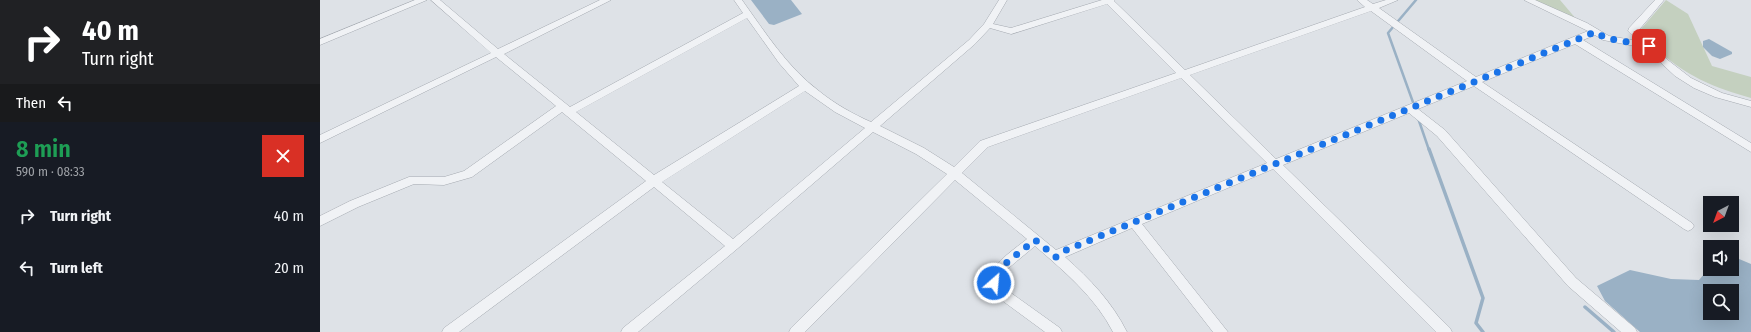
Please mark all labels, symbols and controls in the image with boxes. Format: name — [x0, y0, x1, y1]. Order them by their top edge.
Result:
text: 40 m — [82, 14, 139, 47]
icon: right — [16, 16, 68, 68]
pin — [1632, 29, 1666, 63]
icon: arrive — [1638, 35, 1660, 57]
text: Turn right — [82, 48, 154, 70]
icon: left — [54, 92, 76, 114]
text: Then — [16, 94, 46, 112]
text: 8 min — [16, 135, 71, 163]
button: close — [262, 135, 304, 177]
text: 590 m · 08:33 — [16, 164, 85, 179]
north arrow — [1703, 196, 1739, 232]
map controls — [1703, 196, 1739, 320]
icon: right — [16, 205, 38, 227]
text: Turn right — [50, 207, 111, 225]
text: 40 m — [274, 207, 304, 225]
button: sound — [1703, 240, 1739, 276]
icon: left — [16, 257, 38, 279]
text: Turn left — [50, 259, 103, 277]
text: 20 m — [275, 259, 304, 277]
position arrow — [973, 262, 1015, 304]
button: search — [1703, 284, 1739, 320]

